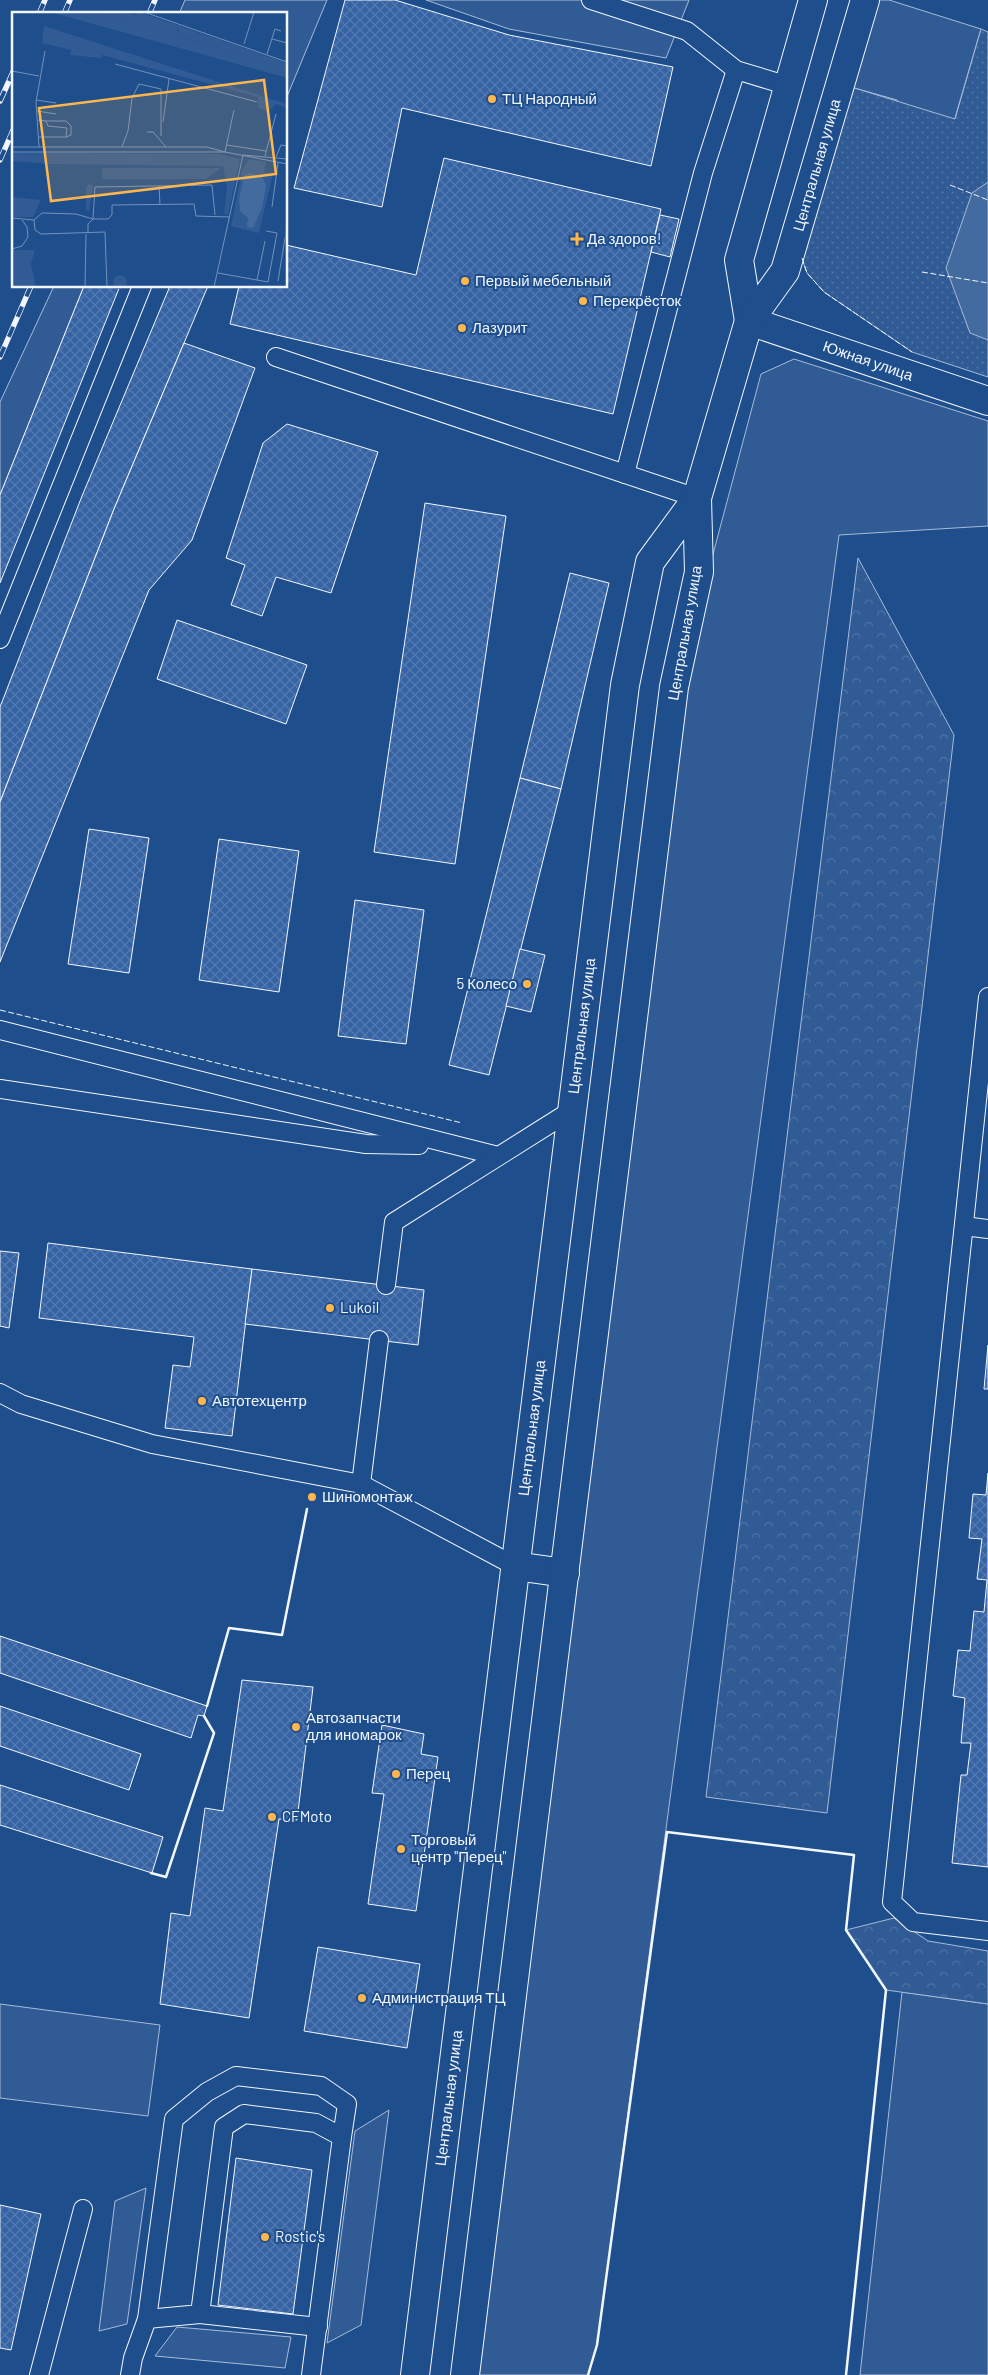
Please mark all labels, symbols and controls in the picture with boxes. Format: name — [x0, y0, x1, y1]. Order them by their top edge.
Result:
inset map — [12, 12, 288, 288]
place label: ТЦ Народный — [502, 89, 597, 107]
marker: ТЦ Народный — [486, 93, 498, 105]
street label: Центральная улица — [789, 96, 844, 233]
place label: Да здоров! — [587, 229, 662, 247]
marker: Да здоров! — [571, 233, 583, 245]
place label: Первый мебельный — [475, 271, 611, 289]
marker: Первый мебельный — [459, 275, 471, 287]
place label: Перекрёсток — [593, 291, 682, 309]
marker: Перекрёсток — [577, 295, 589, 307]
place label: Лазурит — [472, 318, 528, 336]
marker: Лазурит — [456, 322, 468, 334]
street label: Южная улица — [821, 336, 916, 384]
street label: Центральная улица — [663, 563, 705, 702]
street label: Центральная улица — [564, 956, 598, 1095]
place label: 5 Колесо — [456, 974, 517, 992]
marker: 5 Колесо — [521, 978, 533, 990]
place label: Lukoil — [340, 1298, 379, 1316]
marker: Lukoil — [324, 1302, 336, 1314]
street label: Центральная улица — [514, 1358, 548, 1497]
place label: Автотехцентр — [212, 1391, 307, 1409]
marker: Автотехцентр — [196, 1395, 208, 1407]
place label: Шиномонтаж — [322, 1487, 413, 1505]
marker: Шиномонтаж — [306, 1491, 318, 1503]
place label: Автозапчасти для иномарок — [306, 1708, 402, 1743]
marker: Автозапчасти для иномарок — [290, 1721, 302, 1733]
place label: Перец — [406, 1764, 451, 1782]
marker: Перец — [390, 1768, 402, 1780]
place label: CFMoto — [282, 1807, 332, 1825]
marker: CFMoto — [266, 1811, 278, 1823]
place label: Торговый центр "Перец" — [411, 1830, 507, 1865]
marker: Торговый центр "Перец" — [395, 1843, 407, 1855]
place label: Администрация ТЦ — [372, 1988, 506, 2006]
marker: Администрация ТЦ — [356, 1992, 368, 2004]
street label: Центральная улица — [431, 2028, 465, 2167]
place label: Rostic's — [275, 2227, 325, 2245]
marker: Rostic's — [259, 2231, 271, 2243]

